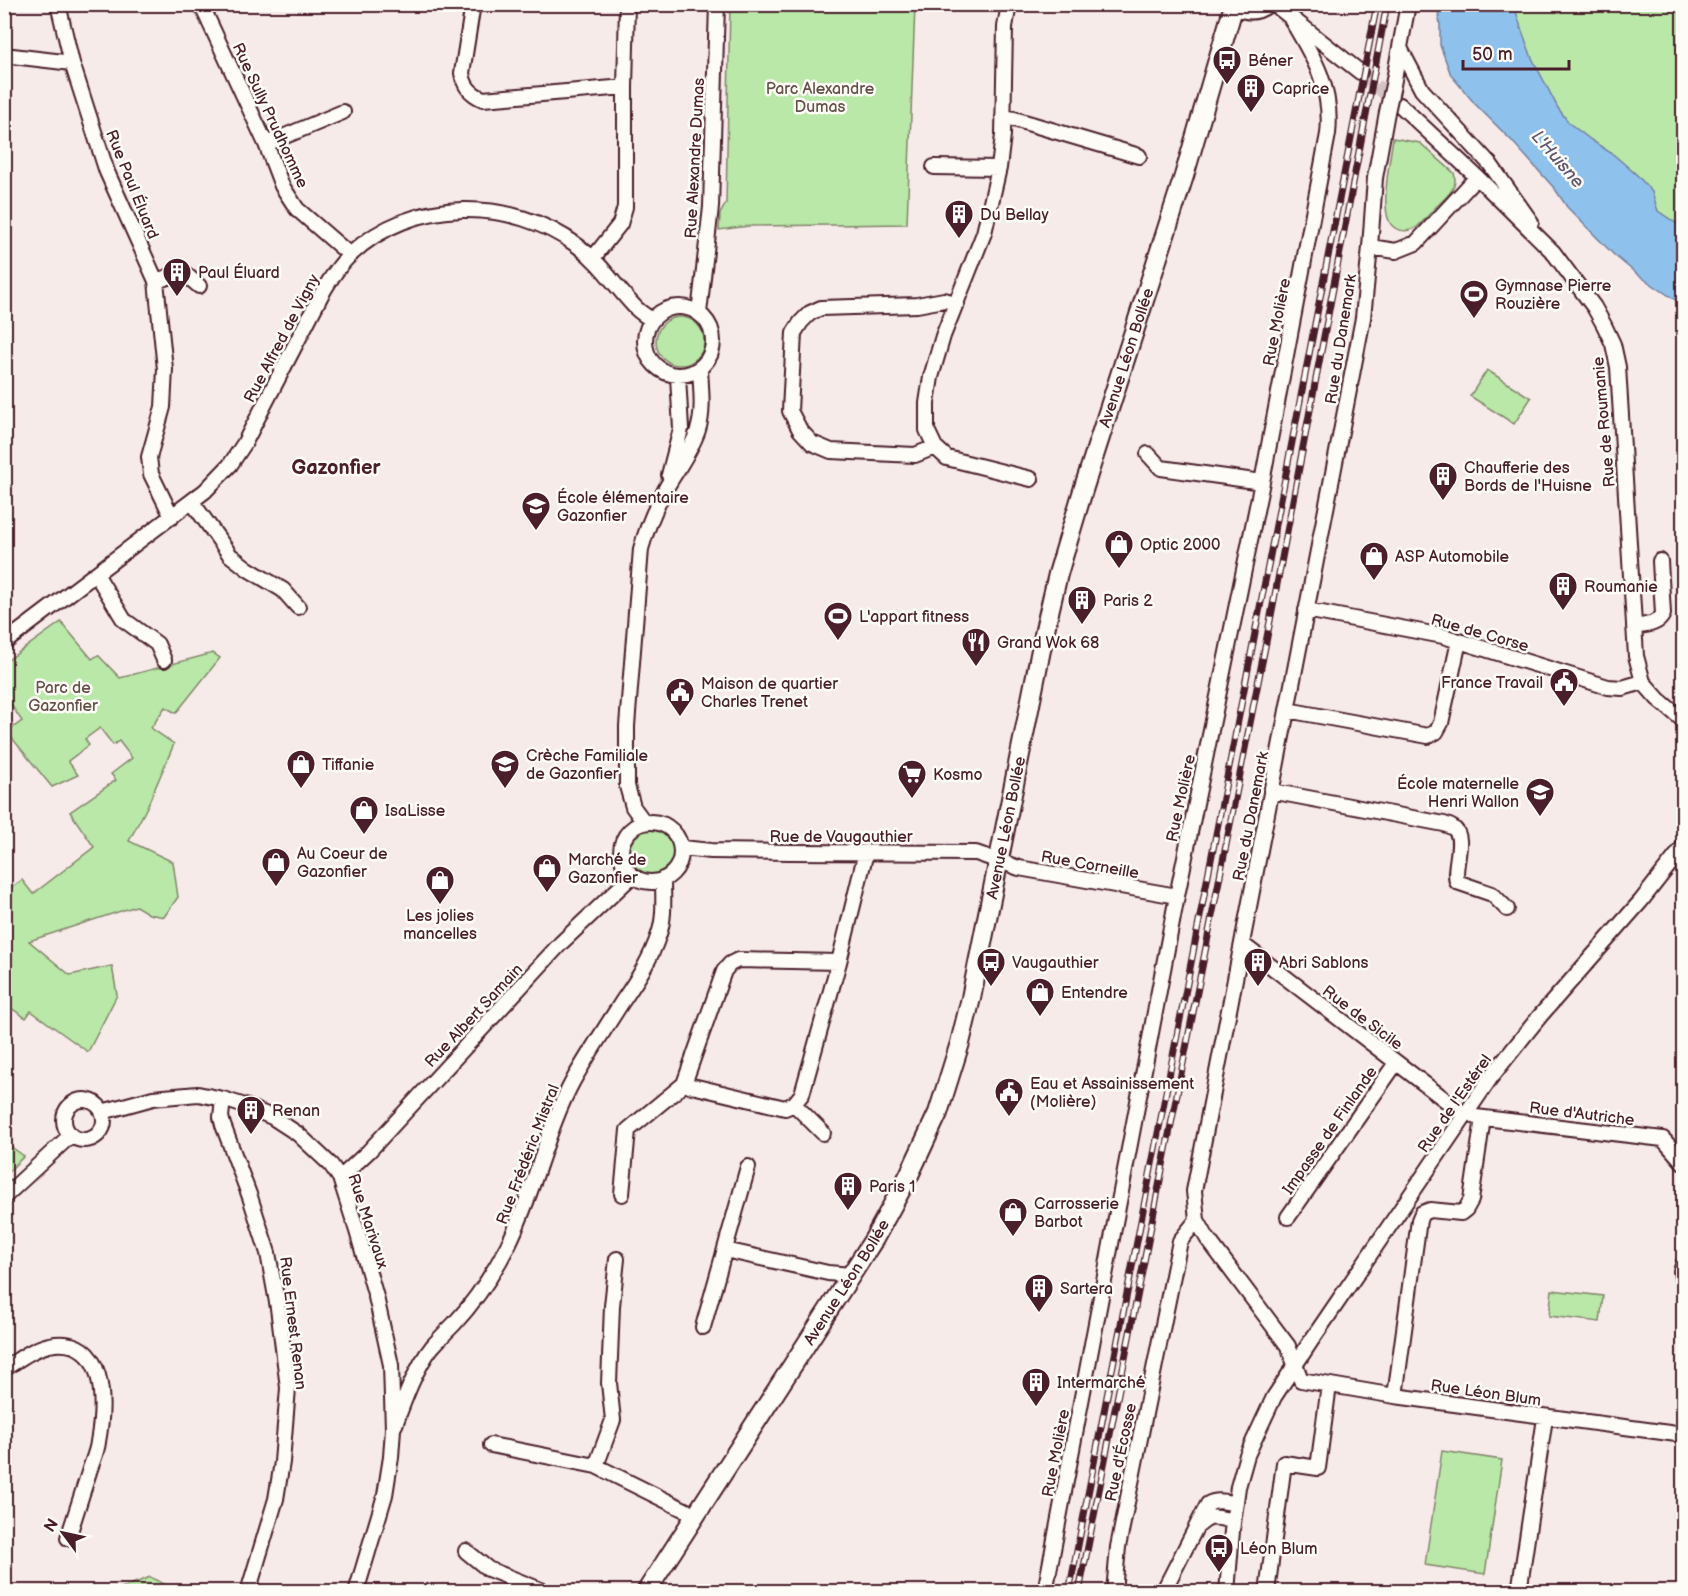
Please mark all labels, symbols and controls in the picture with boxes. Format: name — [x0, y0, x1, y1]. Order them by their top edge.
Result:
scale bar — [1463, 33, 1570, 71]
street label: Rue Sully Prudhomme — [228, 40, 312, 192]
bus stop icon: Béner — [1211, 44, 1243, 86]
text: 50 m — [1472, 44, 1513, 65]
place label: Béner — [1248, 52, 1293, 71]
building icon: Caprice — [1235, 72, 1267, 114]
street label: Rue Alexandre Dumas — [682, 77, 709, 239]
park label: Parc Alexandre Dumas — [766, 80, 875, 117]
place label: Caprice — [1272, 80, 1330, 99]
water label: L'Huisne — [1527, 126, 1588, 192]
street label: Rue Paul Éluard — [101, 127, 164, 242]
building icon: Du Bellay — [943, 198, 975, 240]
place label: Du Bellay — [980, 206, 1049, 225]
building icon: Paul Éluard — [161, 256, 193, 298]
place label: Paul Éluard — [198, 262, 280, 283]
street label: Rue Alfred de Vigny — [241, 271, 325, 406]
street label: Rue du Danemark — [1322, 273, 1361, 406]
street label: Rue Molière — [1260, 276, 1295, 368]
place label: Gymnase Pierre Rouzière — [1495, 277, 1612, 314]
sports icon: Gymnase Pierre Rouzière — [1458, 278, 1490, 320]
street label: Avenue Léon Bollée — [1096, 285, 1158, 430]
street label: Rue de Roumanie — [1589, 355, 1620, 488]
district label: Gazonfier — [291, 456, 382, 480]
place label: Chaufferie des Bords de l'Huisne — [1464, 459, 1592, 496]
building icon: Chaufferie des Bords de l'Huisne — [1427, 460, 1459, 502]
place label: École élémentaire Gazonfier — [557, 487, 689, 526]
school or university icon: École élémentaire Gazonfier — [520, 490, 552, 532]
shop icon: Optic 2000 — [1103, 528, 1135, 570]
place label: Optic 2000 — [1140, 536, 1220, 555]
shop icon: ASP Automobile — [1358, 540, 1390, 582]
place label: ASP Automobile — [1395, 548, 1509, 567]
building icon: Roumanie — [1547, 570, 1579, 612]
place label: Roumanie — [1584, 578, 1658, 597]
building icon: Paris 2 — [1066, 584, 1098, 626]
place label: Paris 2 — [1103, 592, 1153, 611]
sports icon: L'appart fitness — [822, 600, 854, 642]
place label: L'appart fitness — [859, 608, 969, 627]
street label: Rue de Corse — [1429, 610, 1531, 657]
restaurant icon: Grand Wok 68 — [960, 626, 992, 668]
place label: Grand Wok 68 — [997, 634, 1099, 653]
public building icon: France Travail — [1548, 666, 1580, 708]
place label: France Travail — [1441, 674, 1543, 693]
place label: Maison de quartier Charles Trenet — [701, 675, 838, 712]
public building icon: Maison de quartier Charles Trenet — [664, 676, 696, 718]
park label: Parc de Gazonfier — [28, 679, 98, 716]
place label: Crèche Familiale de Gazonfier — [526, 747, 649, 784]
shop icon: Tiffanie — [285, 748, 317, 790]
school or university icon: Crèche Familiale de Gazonfier — [489, 748, 521, 790]
street label: Rue du Danemark — [1230, 750, 1273, 883]
street label: Rue Molière — [1163, 752, 1200, 844]
street label: Avenue Léon Bollée — [983, 755, 1030, 901]
place label: Tiffanie — [322, 756, 375, 775]
supermarket icon: Kosmo — [896, 758, 928, 800]
place label: Kosmo — [933, 766, 982, 785]
place label: École maternelle Henri Wallon — [1397, 773, 1519, 812]
school or university icon: École maternelle Henri Wallon — [1524, 776, 1556, 818]
shop icon: IsaLisse — [348, 794, 380, 836]
place label: IsaLisse — [385, 802, 446, 821]
street label: Rue de Vaugauthier — [769, 828, 913, 847]
place label: Au Coeur de Gazonfier — [297, 845, 388, 882]
shop icon: Au Coeur de Gazonfier — [260, 846, 292, 888]
street label: Rue Corneille — [1039, 848, 1141, 884]
place label: Marché de Gazonfier — [568, 851, 647, 888]
shop icon: Marché de Gazonfier — [531, 852, 563, 894]
shop icon: Les jolies mancelles — [424, 864, 456, 906]
place label: Les jolies mancelles — [403, 907, 477, 944]
bus stop icon: Vaugauthier — [975, 946, 1007, 988]
building icon: Abri Sablons — [1242, 946, 1274, 988]
place label: Vaugauthier — [1012, 954, 1099, 973]
place label: Abri Sablons — [1279, 954, 1369, 973]
street label: Rue Albert Samain — [421, 960, 527, 1072]
shop icon: Entendre — [1024, 976, 1056, 1018]
street label: Rue de Sicile — [1318, 982, 1406, 1055]
place label: Entendre — [1061, 984, 1128, 1003]
street label: Rue de l'Estérel — [1414, 1051, 1496, 1157]
street label: Impasse de Finlande — [1279, 1063, 1382, 1198]
place label: Eau et Assainissement (Molière) — [1030, 1075, 1194, 1112]
public building icon: Eau et Assainissement (Molière) — [993, 1076, 1025, 1118]
street label: Rue Frédéric Mistral — [493, 1082, 564, 1227]
building icon: Renan — [235, 1094, 267, 1136]
street label: Rue d'Autriche — [1528, 1099, 1636, 1130]
place label: Renan — [272, 1102, 320, 1121]
building icon: Paris 1 — [832, 1170, 864, 1212]
street label: Rue Marivaux — [343, 1172, 392, 1272]
place label: Paris 1 — [869, 1178, 915, 1197]
place label: Carrosserie Barbot — [1034, 1195, 1120, 1232]
shop icon: Carrosserie Barbot — [997, 1196, 1029, 1238]
street label: Avenue Léon Bollée — [800, 1216, 894, 1349]
street label: Rue Ernest Renan — [275, 1255, 310, 1391]
building icon: Sartera — [1023, 1272, 1055, 1314]
place label: Sartera — [1060, 1280, 1113, 1299]
building icon: Intermarché — [1020, 1366, 1052, 1408]
place label: Intermarché — [1057, 1374, 1146, 1393]
street label: Rue Léon Blum — [1429, 1376, 1542, 1411]
street label: Rue d'Écosse — [1100, 1401, 1141, 1503]
street label: Rue Molière — [1039, 1407, 1074, 1499]
north arrow — [33, 1503, 93, 1563]
text: N — [40, 1515, 63, 1536]
bus stop icon: Léon Blum — [1203, 1532, 1235, 1574]
place label: Léon Blum — [1240, 1540, 1317, 1559]

